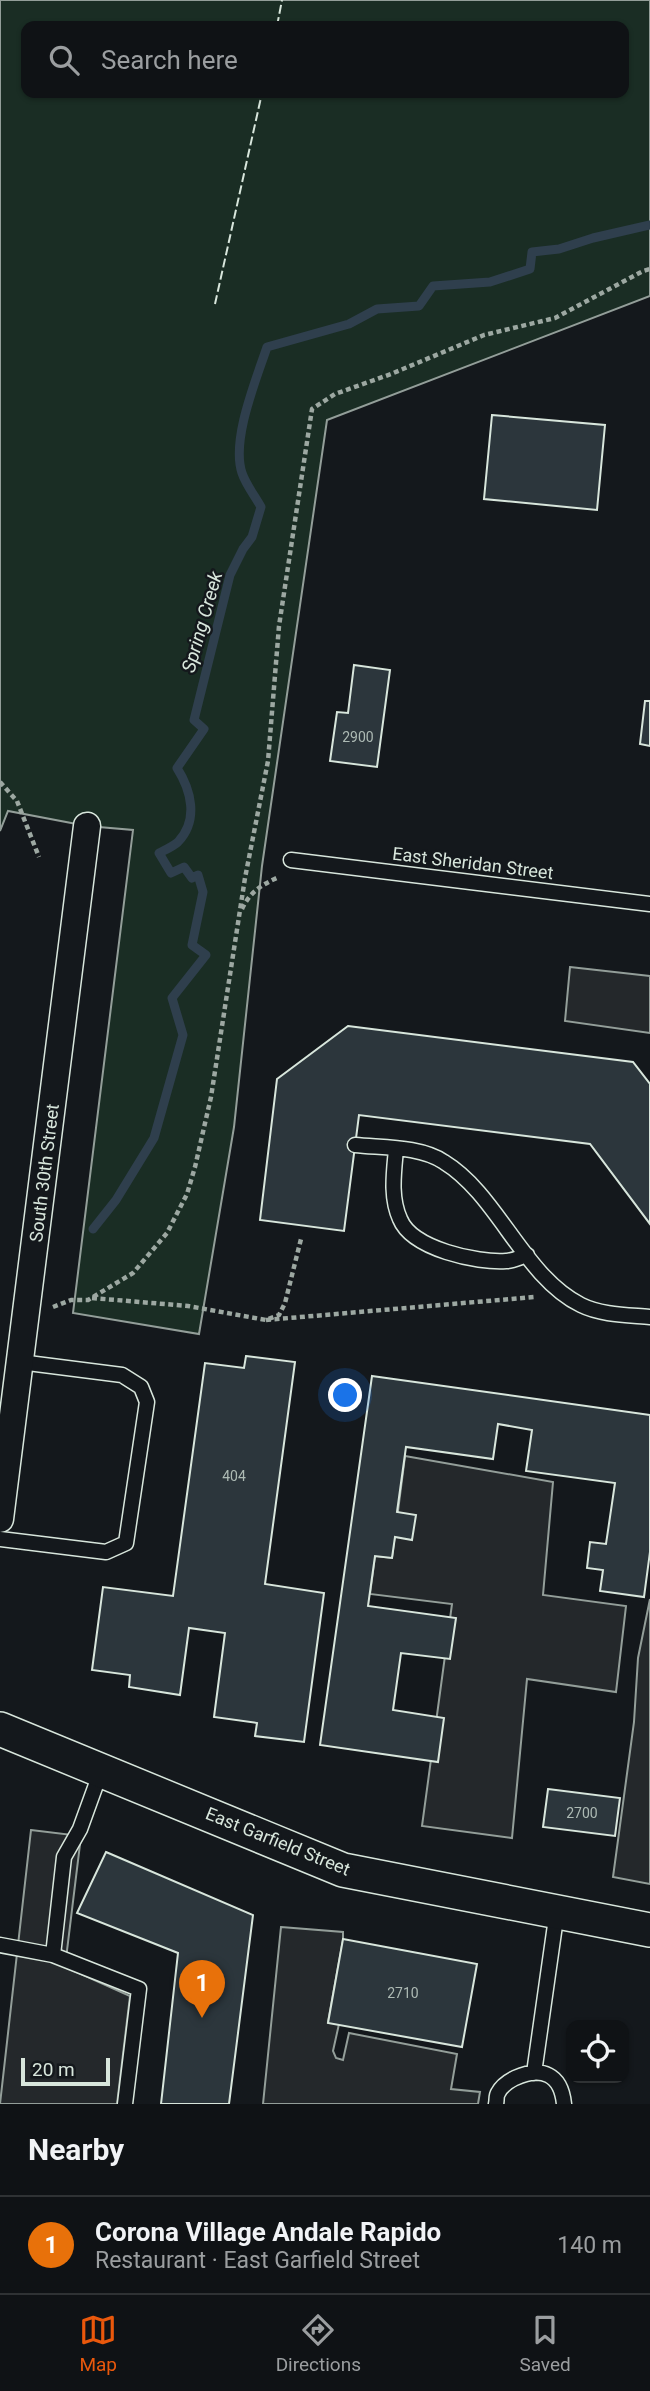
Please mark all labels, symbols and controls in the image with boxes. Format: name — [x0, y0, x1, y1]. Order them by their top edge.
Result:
search box — [21, 21, 629, 98]
icon: search — [45, 41, 83, 79]
text: Search here — [101, 45, 238, 75]
water label: Spring Creek — [177, 568, 228, 675]
house number: 2900 — [342, 729, 374, 745]
street label: East Sheridan Street — [391, 843, 555, 883]
street label: South 30th Street — [25, 1103, 63, 1243]
your location — [328, 1378, 362, 1412]
house number: 404 — [222, 1468, 246, 1484]
street label: East Garfield Street — [203, 1802, 353, 1880]
house number: 2700 — [566, 1805, 598, 1821]
pin: 1 — [179, 1960, 225, 2018]
house number: 2710 — [387, 1985, 419, 2001]
map controls — [566, 2020, 629, 2083]
button: locate — [566, 2020, 629, 2083]
scale bar — [21, 2055, 110, 2087]
text: 20 m — [32, 2058, 75, 2081]
text: Nearby — [28, 2132, 124, 2167]
text: Corona Village Andale Rapido — [95, 2217, 441, 2247]
text: 1 — [44, 2232, 58, 2259]
text: 140 m — [557, 2232, 622, 2259]
text: Restaurant · East Garfield Street — [95, 2247, 420, 2274]
tab: Map — [79, 2311, 117, 2376]
tab: Directions — [276, 2311, 361, 2376]
tab: Saved — [519, 2311, 571, 2376]

